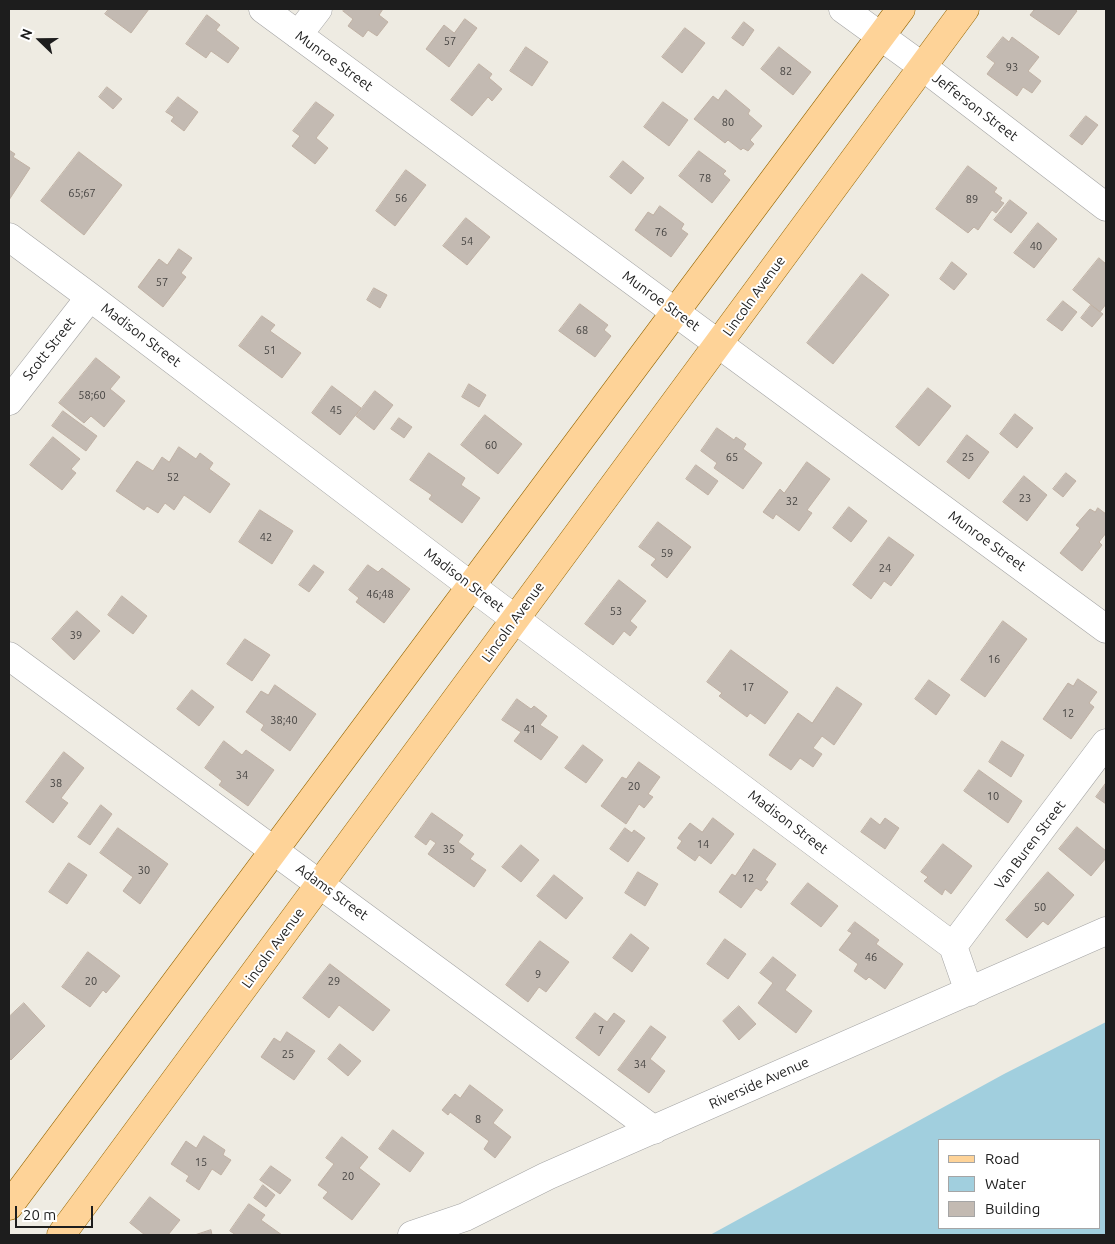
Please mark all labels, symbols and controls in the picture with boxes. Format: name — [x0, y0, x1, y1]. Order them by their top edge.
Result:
north arrow — [15, 15, 65, 65]
text: N — [17, 27, 35, 42]
street label: Munroe Street — [292, 27, 376, 95]
house number: 57 — [444, 34, 456, 48]
house number: 93 — [1006, 60, 1018, 74]
house number: 82 — [780, 64, 792, 78]
street label: Jefferson Street — [929, 69, 1021, 145]
house number: 80 — [722, 115, 734, 129]
house number: 78 — [699, 171, 711, 185]
house number: 65;67 — [68, 186, 96, 200]
house number: 56 — [395, 191, 407, 205]
house number: 89 — [966, 192, 978, 206]
house number: 76 — [655, 225, 667, 239]
house number: 54 — [461, 234, 473, 248]
house number: 40 — [1030, 239, 1042, 253]
street label: Lincoln Avenue — [719, 253, 789, 339]
street label: Munroe Street — [619, 267, 703, 335]
house number: 57 — [156, 275, 168, 289]
street label: Madison Street — [98, 300, 184, 370]
street label: Scott Street — [19, 314, 79, 384]
house number: 68 — [576, 323, 588, 337]
house number: 51 — [264, 343, 276, 357]
house number: 58;60 — [78, 388, 106, 402]
house number: 45 — [330, 403, 342, 417]
house number: 60 — [485, 438, 497, 452]
house number: 65 — [726, 450, 738, 464]
house number: 25 — [962, 450, 974, 464]
house number: 52 — [167, 470, 179, 484]
house number: 23 — [1019, 491, 1031, 505]
house number: 32 — [786, 494, 798, 508]
street label: Munroe Street — [945, 507, 1029, 575]
house number: 42 — [260, 530, 272, 544]
street label: Madison Street — [421, 545, 507, 615]
house number: 59 — [661, 546, 673, 560]
house number: 24 — [879, 561, 891, 575]
street label: Lincoln Avenue — [478, 579, 548, 665]
house number: 46;48 — [366, 587, 394, 601]
house number: 53 — [610, 604, 622, 618]
house number: 39 — [70, 628, 82, 642]
house number: 16 — [988, 652, 1000, 666]
house number: 17 — [742, 680, 754, 694]
house number: 12 — [1062, 706, 1074, 720]
house number: 38;40 — [270, 713, 298, 727]
house number: 41 — [524, 722, 536, 736]
house number: 34 — [236, 768, 248, 782]
house number: 38 — [50, 776, 62, 790]
house number: 20 — [628, 779, 640, 793]
street label: Madison Street — [745, 787, 831, 857]
house number: 10 — [987, 789, 999, 803]
street label: Van Buren Street — [991, 797, 1069, 893]
house number: 14 — [697, 837, 709, 851]
house number: 35 — [443, 842, 455, 856]
street label: Adams Street — [293, 860, 371, 924]
house number: 30 — [138, 863, 150, 877]
house number: 12 — [742, 871, 754, 885]
house number: 50 — [1034, 900, 1046, 914]
street label: Lincoln Avenue — [238, 905, 308, 991]
house number: 46 — [865, 950, 877, 964]
house number: 9 — [535, 967, 541, 981]
house number: 20 — [85, 974, 97, 988]
house number: 29 — [328, 974, 340, 988]
house number: 7 — [598, 1023, 604, 1037]
house number: 25 — [282, 1047, 294, 1061]
street label: Riverside Avenue — [706, 1053, 812, 1113]
house number: 34 — [634, 1057, 646, 1071]
house number: 8 — [475, 1112, 481, 1126]
legend — [938, 1139, 1100, 1229]
text: Road — [985, 1150, 1020, 1167]
house number: 15 — [195, 1155, 207, 1169]
house number: 20 — [342, 1169, 354, 1183]
text: Water — [985, 1175, 1026, 1192]
scale bar — [18, 1196, 95, 1228]
text: Building — [985, 1200, 1040, 1217]
text: 20 m — [23, 1206, 56, 1223]

